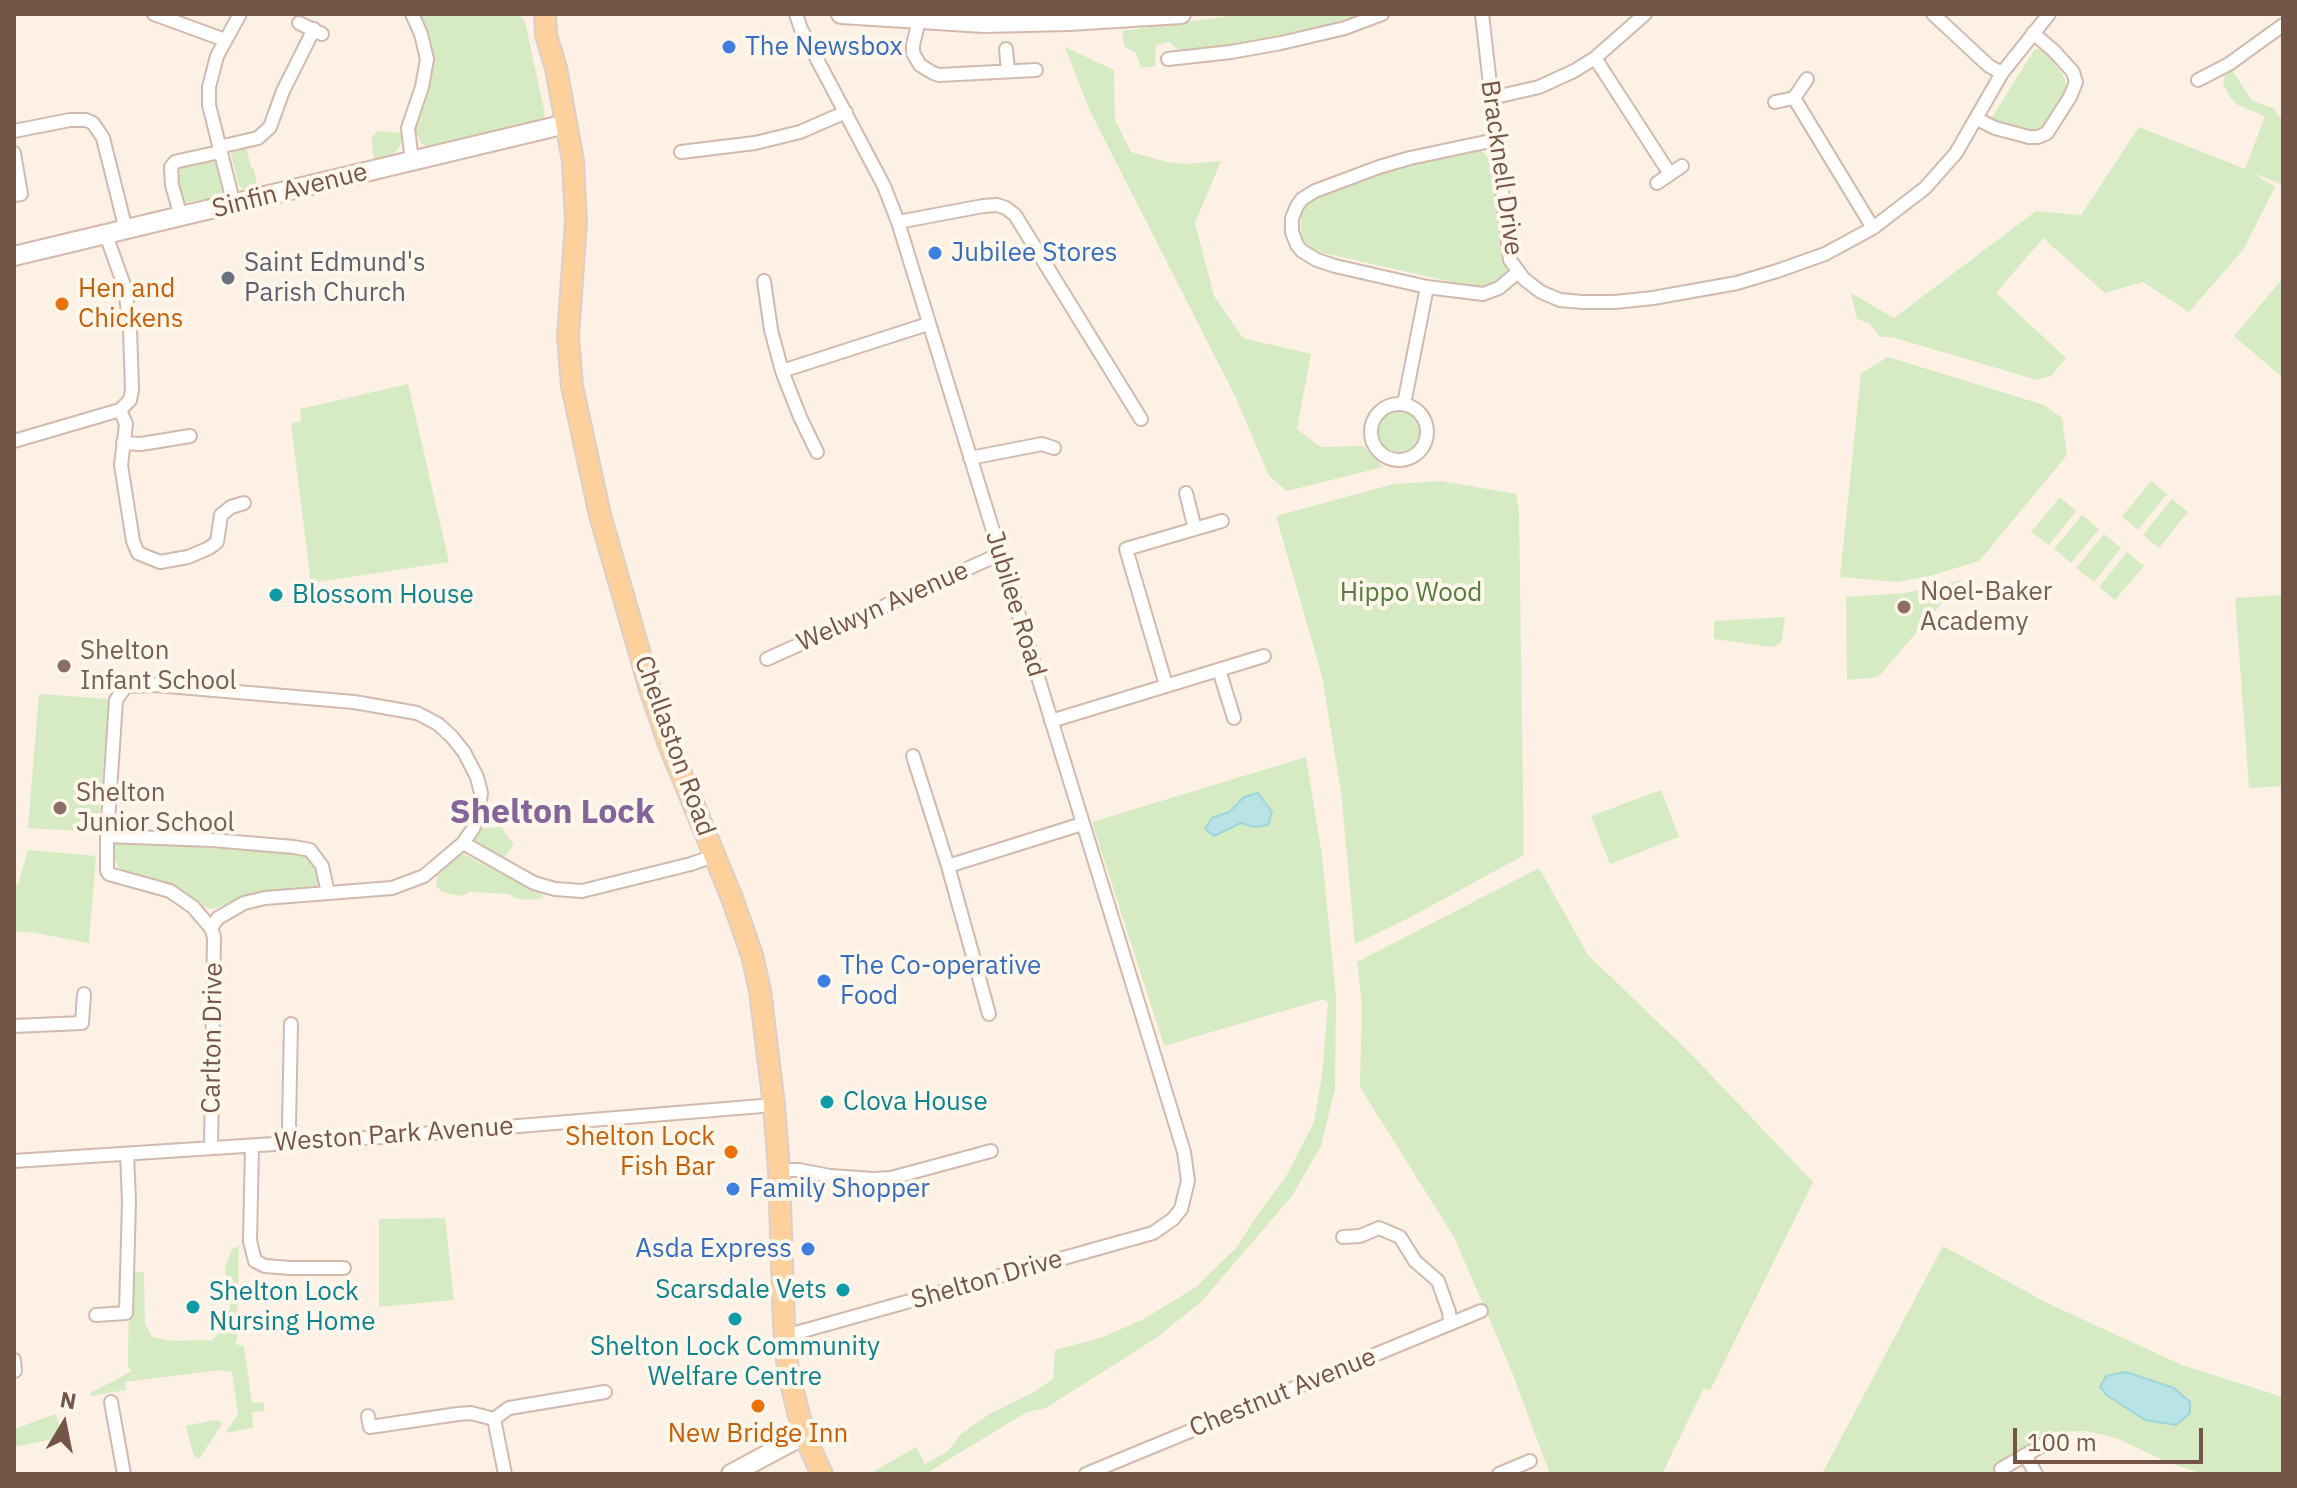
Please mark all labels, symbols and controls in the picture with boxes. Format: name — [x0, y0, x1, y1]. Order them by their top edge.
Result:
place label: The Newsbox — [745, 31, 903, 63]
marker: The Newsbox — [720, 38, 738, 56]
street label: Bracknell Drive — [1473, 78, 1529, 258]
street label: Sinfin Avenue — [209, 157, 371, 225]
place label: Jubilee Stores — [951, 237, 1117, 269]
marker: Jubilee Stores — [926, 244, 944, 262]
place label: Saint Edmund's Parish Church — [244, 247, 426, 308]
marker: Saint Edmund's Parish Church — [219, 269, 237, 287]
place label: Hen and Chickens — [78, 273, 183, 334]
marker: Hen and Chickens — [53, 295, 71, 313]
street label: Jubilee Road — [978, 527, 1052, 681]
street label: Welwyn Avenue — [792, 555, 974, 659]
place label: Noel-Baker Academy — [1920, 576, 2052, 638]
park label: Hippo Wood — [1340, 577, 1482, 609]
place label: Blossom House — [292, 579, 474, 611]
marker: Blossom House — [267, 586, 285, 604]
marker: Noel-Baker Academy — [1895, 598, 1913, 616]
place label: Shelton Infant School — [80, 635, 237, 696]
street label: Chellaston Road — [627, 651, 721, 841]
marker: Shelton Infant School — [55, 657, 73, 675]
place label: Shelton Junior School — [76, 777, 235, 838]
district label: Shelton Lock — [449, 793, 655, 833]
marker: Shelton Junior School — [51, 799, 69, 817]
place label: The Co-operative Food — [840, 950, 1041, 1012]
street label: Carlton Drive — [196, 962, 230, 1114]
marker: The Co-operative Food — [815, 972, 833, 990]
place label: Clova House — [843, 1086, 988, 1118]
marker: Clova House — [818, 1093, 836, 1111]
street label: Weston Park Avenue — [273, 1111, 515, 1159]
place label: Shelton Lock Fish Bar — [565, 1121, 715, 1182]
marker: Shelton Lock Fish Bar — [722, 1143, 740, 1161]
place label: Family Shopper — [749, 1173, 930, 1205]
marker: Family Shopper — [724, 1180, 742, 1198]
place label: Asda Express — [635, 1233, 792, 1265]
marker: Asda Express — [799, 1240, 817, 1258]
street label: Shelton Drive — [908, 1244, 1066, 1316]
place label: Scarsdale Vets — [655, 1274, 827, 1306]
place label: Shelton Lock Nursing Home — [209, 1276, 375, 1338]
marker: Scarsdale Vets — [834, 1281, 852, 1299]
marker: Shelton Lock Nursing Home — [184, 1298, 202, 1316]
marker: Shelton Lock Community Welfare Centre — [726, 1310, 744, 1328]
place label: Shelton Lock Community Welfare Centre — [590, 1331, 880, 1392]
street label: Chestnut Avenue — [1185, 1341, 1381, 1445]
north arrow — [24, 1384, 104, 1464]
text: N — [58, 1384, 79, 1416]
marker: New Bridge Inn — [749, 1397, 767, 1415]
scale bar — [2017, 1412, 2207, 1462]
place label: New Bridge Inn — [668, 1418, 848, 1450]
text: 100 m — [2027, 1426, 2097, 1458]

